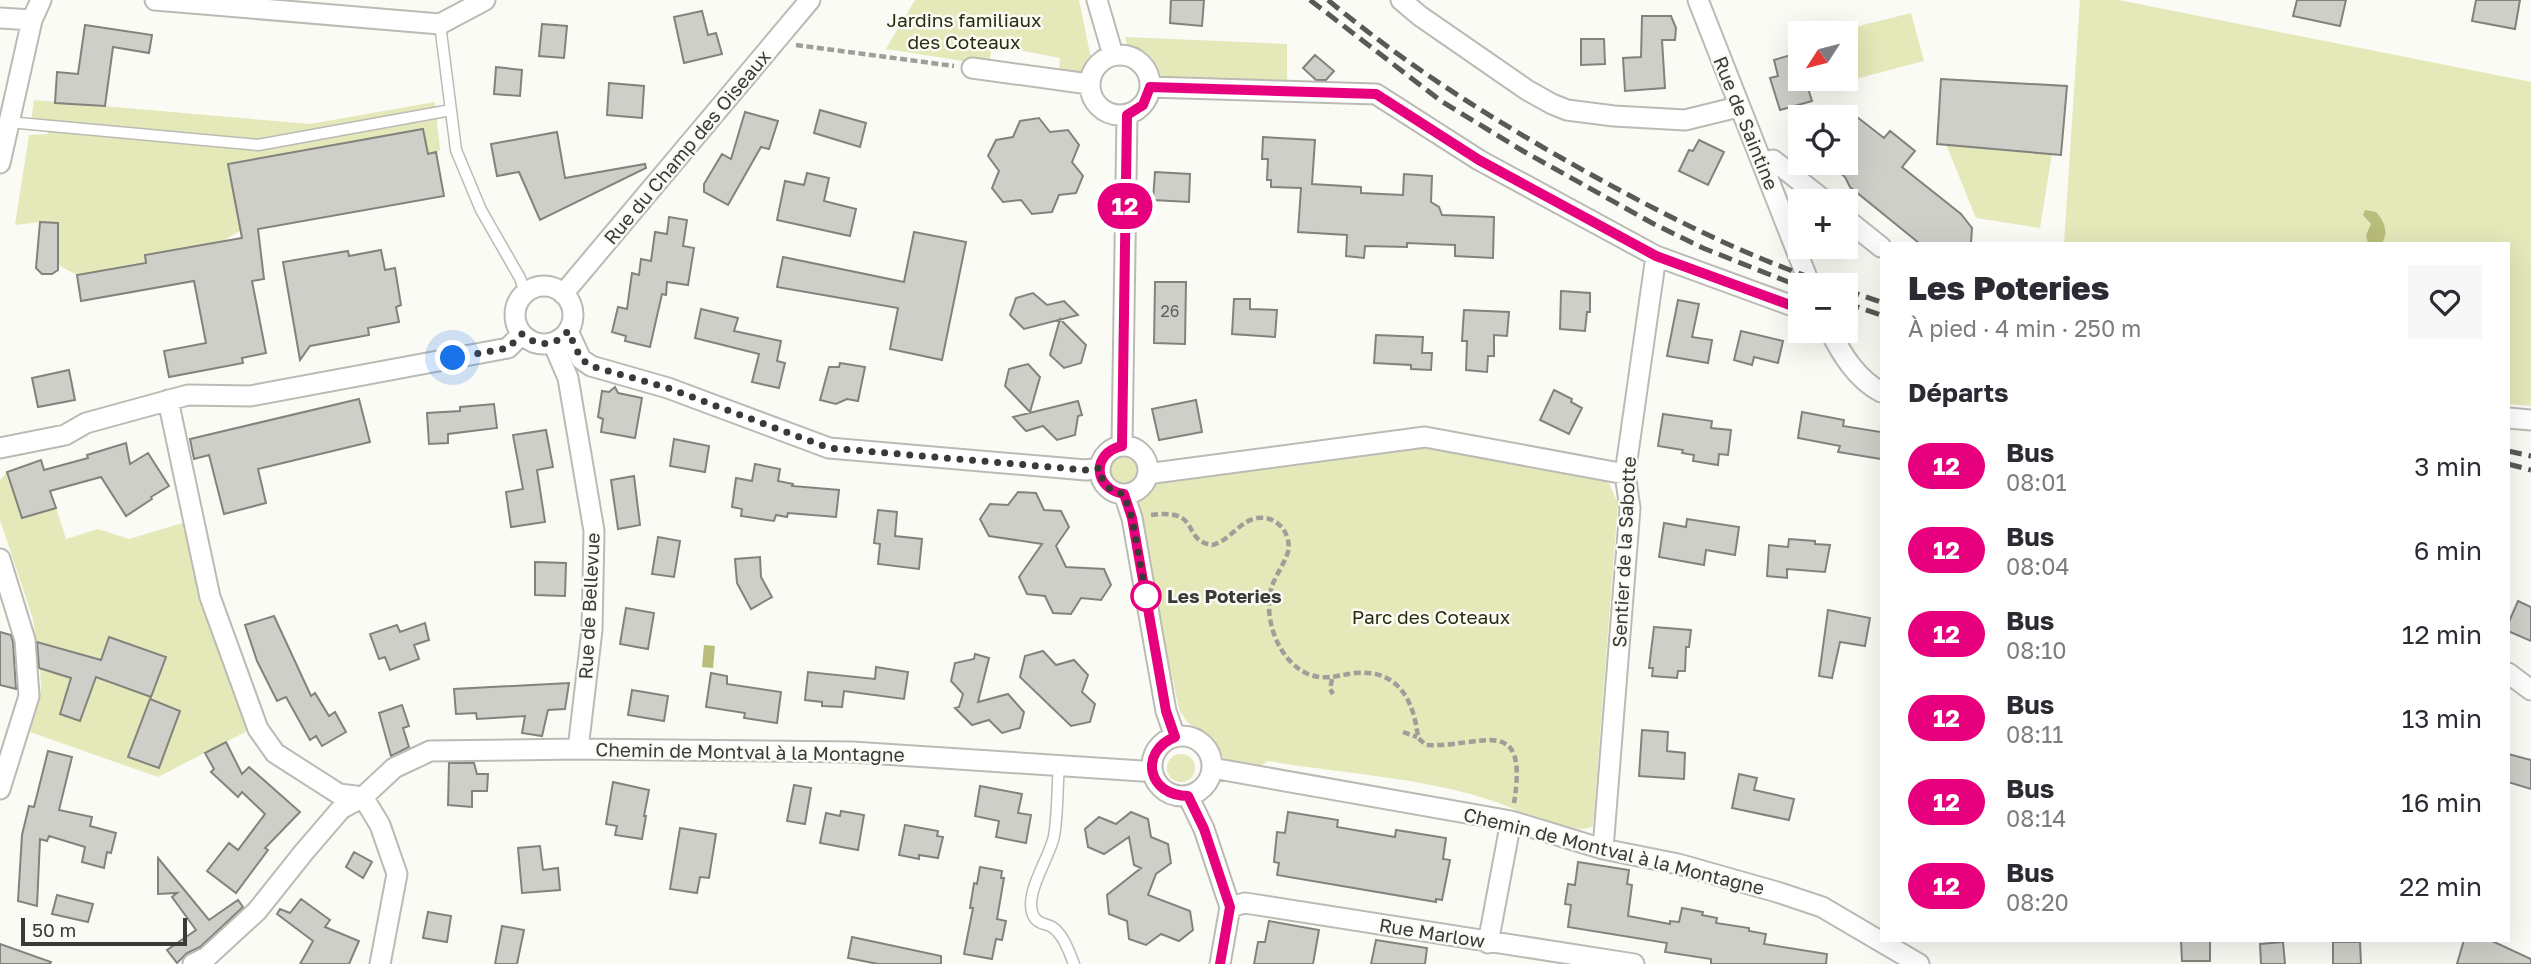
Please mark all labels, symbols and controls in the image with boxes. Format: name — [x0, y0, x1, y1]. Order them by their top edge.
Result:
park label: Jardins familiaux des Coteaux — [887, 8, 1041, 53]
north arrow — [1788, 21, 1858, 91]
map controls — [1788, 21, 1858, 343]
street label: Rue du Champ des Oiseaux — [598, 45, 775, 249]
street label: Rue de Saintine — [1709, 53, 1784, 193]
button: locate — [1788, 105, 1858, 175]
line badge: 12 — [1094, 183, 1156, 229]
button: + — [1788, 189, 1858, 259]
text: 12 — [1112, 191, 1139, 220]
button: heart — [2408, 265, 2482, 339]
text: Les Poteries — [1908, 268, 2109, 307]
button: − — [1788, 273, 1858, 343]
house number: 26 — [1161, 301, 1179, 321]
text: À pied · 4 min · 250 m — [1908, 314, 2141, 342]
your location — [435, 340, 470, 375]
text: Départs — [1908, 377, 2009, 408]
text: Bus — [2006, 437, 2054, 468]
text: 12 — [1933, 451, 1960, 480]
text: 3 min — [2414, 451, 2482, 482]
street label: Sentier de la Sabotte — [1607, 456, 1640, 648]
text: 08:01 — [2006, 468, 2067, 496]
text: Bus — [2006, 521, 2054, 552]
street label: Rue de Bellevue — [573, 532, 604, 680]
text: 12 — [1933, 535, 1960, 564]
text: 6 min — [2414, 535, 2482, 566]
text: 08:04 — [2006, 552, 2069, 580]
marker: Les Poteries — [1131, 581, 1161, 611]
place label: Les Poteries — [1167, 584, 1282, 607]
park label: Parc des Coteaux — [1352, 605, 1510, 628]
text: Bus — [2006, 605, 2054, 636]
text: 12 — [1933, 619, 1960, 648]
text: 12 min — [2402, 619, 2482, 650]
text: 08:10 — [2006, 636, 2067, 664]
text: Bus — [2006, 689, 2054, 720]
text: 12 — [1933, 703, 1960, 732]
text: 13 min — [2402, 703, 2482, 734]
text: 08:11 — [2006, 720, 2064, 748]
street label: Chemin de Montval à la Montagne — [595, 737, 905, 766]
text: Bus — [2006, 773, 2054, 804]
text: 12 — [1933, 787, 1960, 816]
text: 16 min — [2401, 787, 2482, 818]
street label: Chemin de Montval à la Montagne — [1461, 802, 1767, 899]
text: 08:14 — [2006, 804, 2066, 832]
text: Bus — [2006, 857, 2054, 888]
text: 12 — [1933, 871, 1960, 900]
text: 22 min — [2399, 871, 2482, 902]
text: 08:20 — [2006, 888, 2069, 916]
street label: Rue Marlow — [1378, 913, 1487, 952]
scale bar — [21, 915, 187, 947]
text: 50 m — [32, 918, 76, 941]

